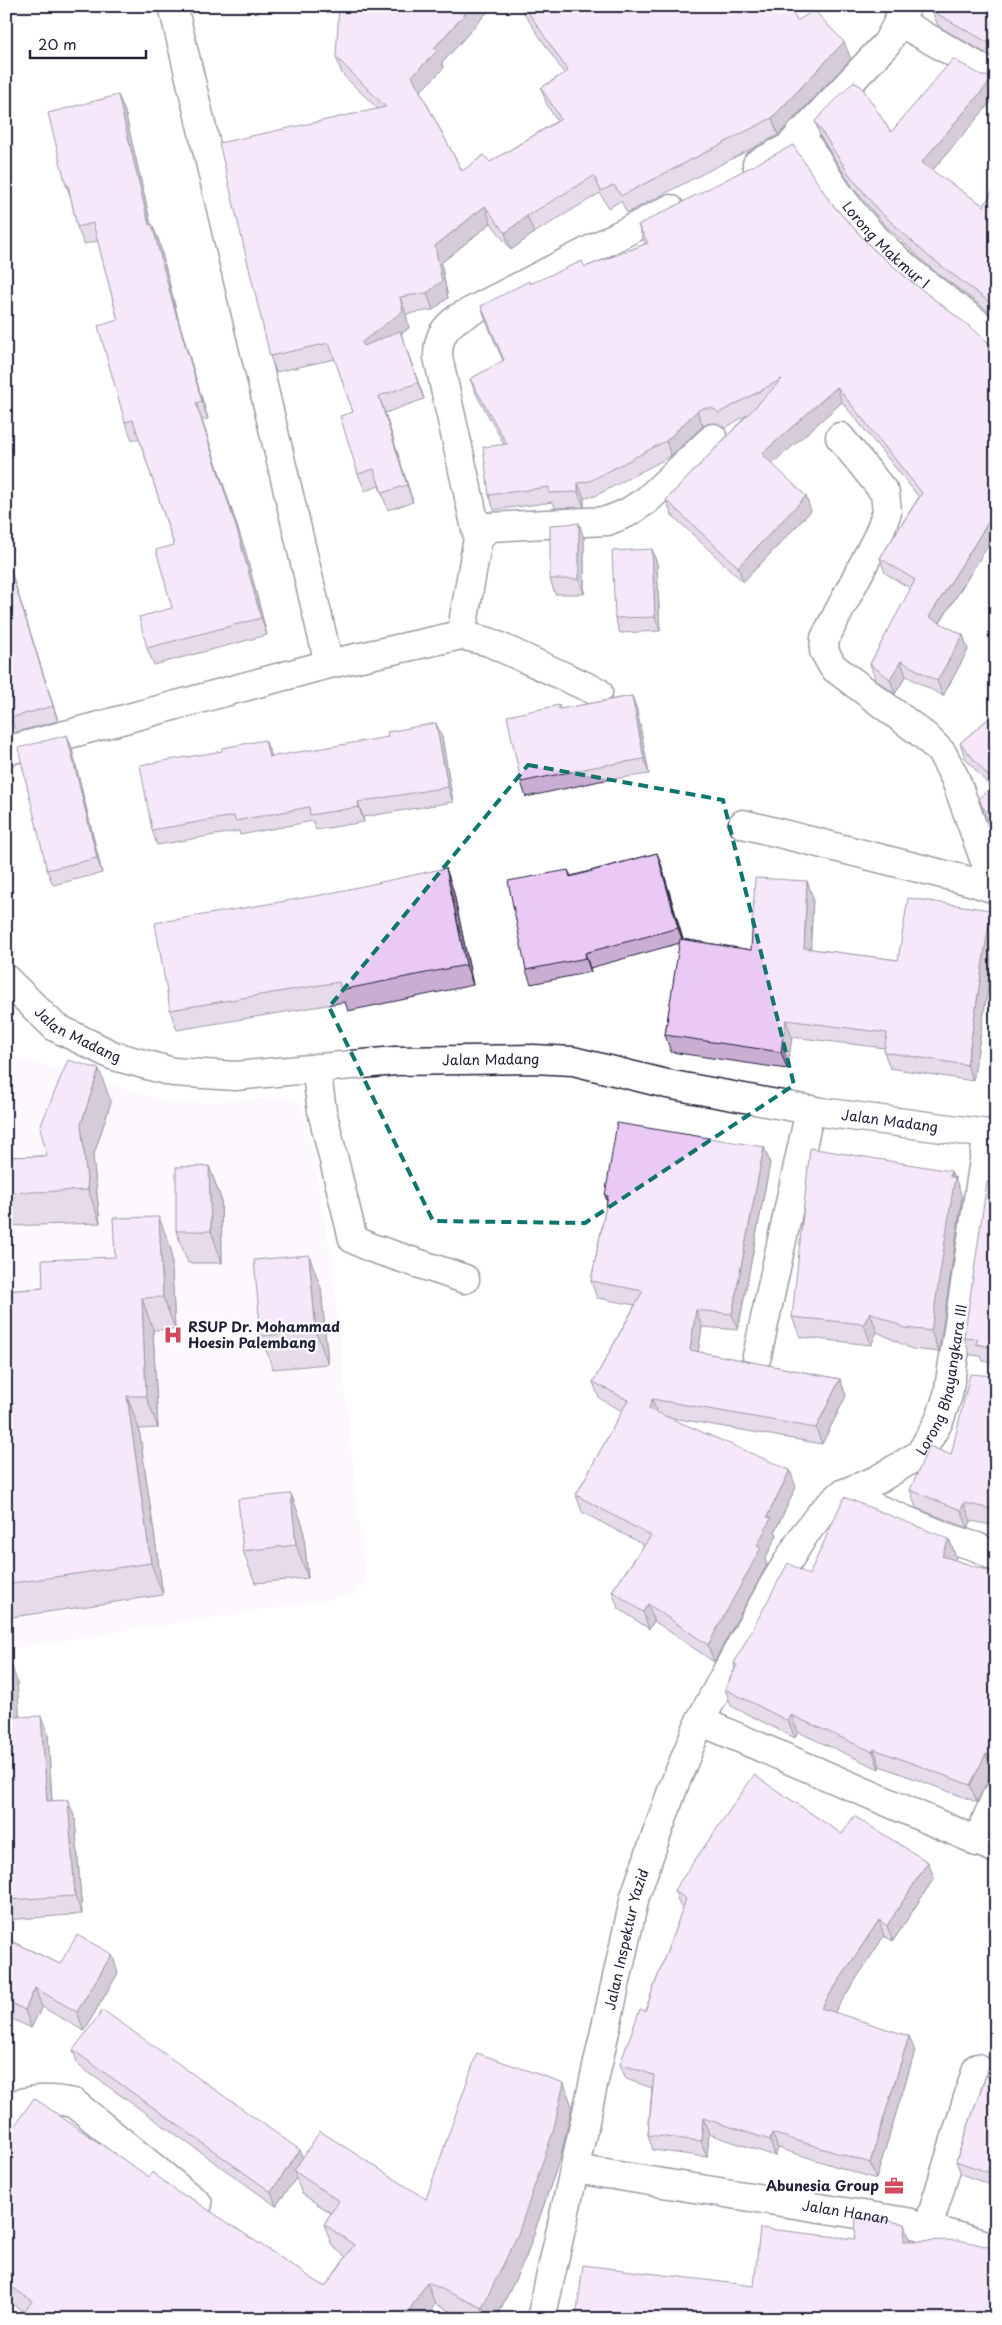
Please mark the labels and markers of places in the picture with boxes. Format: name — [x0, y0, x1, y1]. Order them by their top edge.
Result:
place label: RSUP Dr. Mohammad Hoesin Palembang — [188, 1316, 340, 1353]
hospital icon: RSUP Dr. Mohammad Hoesin Palembang — [162, 1324, 184, 1346]
place label: Abunesia Group — [766, 2175, 879, 2196]
office icon: Abunesia Group — [883, 2175, 905, 2197]

